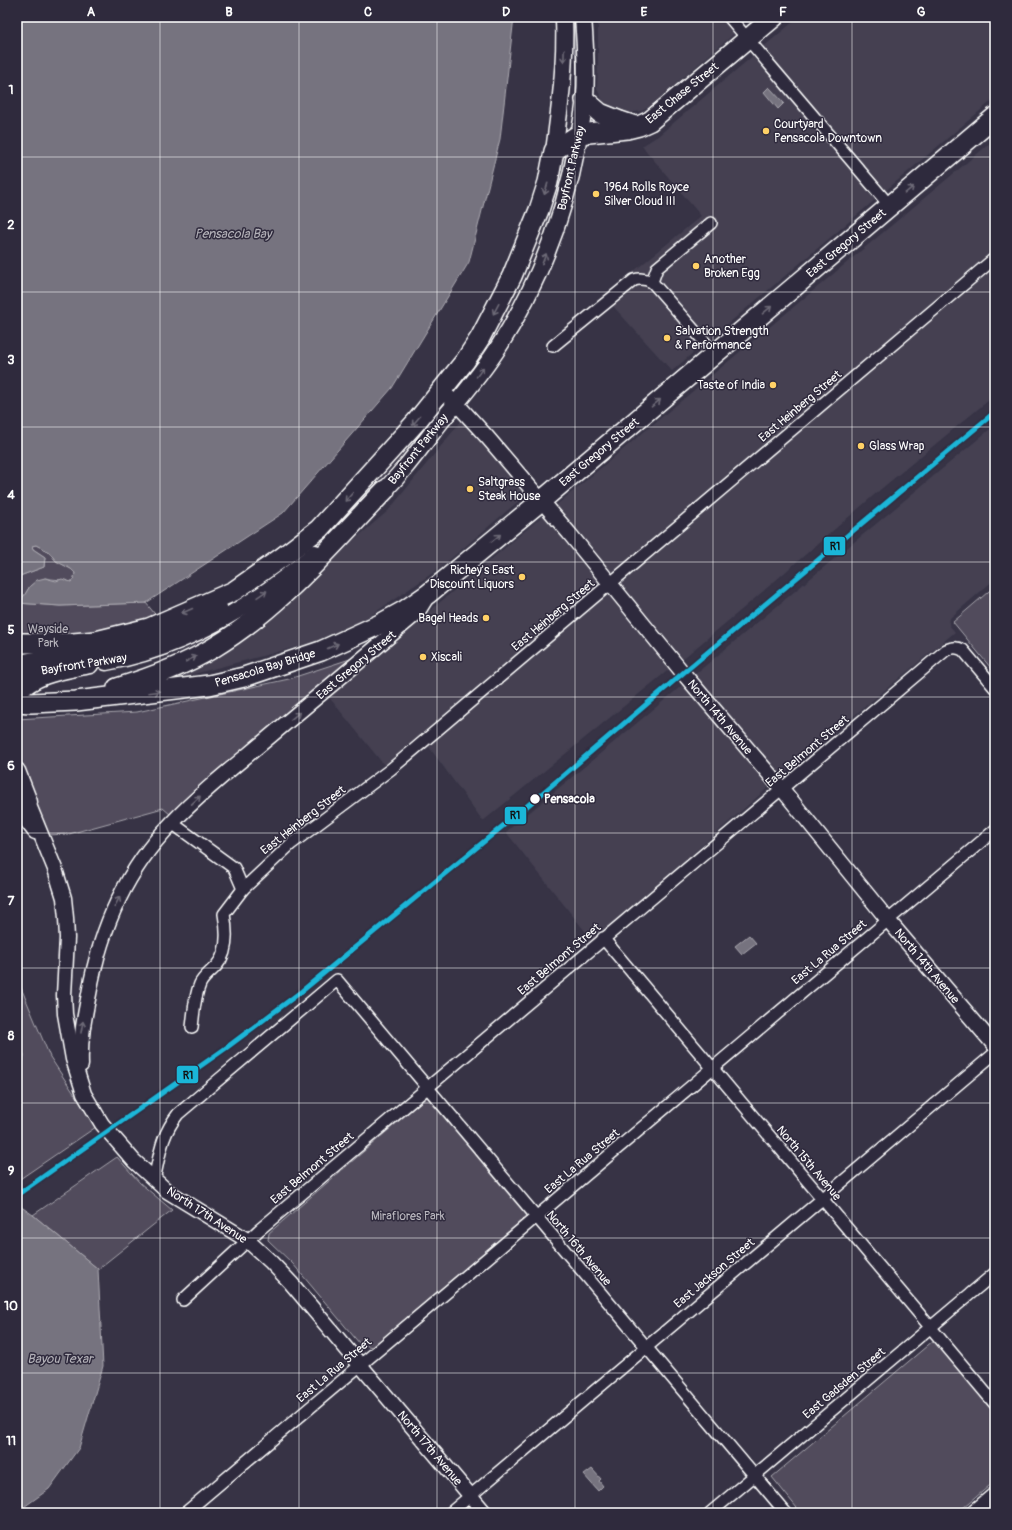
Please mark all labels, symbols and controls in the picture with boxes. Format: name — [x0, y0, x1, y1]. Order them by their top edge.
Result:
text: A — [87, 4, 96, 20]
text: B — [225, 4, 233, 20]
text: C — [364, 4, 372, 20]
text: D — [502, 4, 510, 20]
text: E — [641, 4, 648, 20]
text: F — [779, 4, 787, 20]
text: G — [917, 4, 926, 20]
one-way arrow — [560, 49, 568, 62]
street label: East Chase Street — [643, 59, 722, 127]
text: 1 — [8, 82, 14, 98]
place label: Courtyard Pensacola Downtown — [774, 117, 882, 146]
street label: Bayfront Parkway — [554, 124, 589, 212]
marker: Courtyard Pensacola Downtown — [761, 126, 771, 136]
place label: 1964 Rolls Royce Silver Cloud III — [604, 180, 689, 209]
one-way arrow — [542, 182, 549, 195]
one-way arrow — [903, 186, 914, 195]
marker: 1964 Rolls Royce Silver Cloud III — [591, 189, 601, 199]
street label: East Gregory Street — [803, 206, 889, 281]
text: 2 — [7, 217, 15, 233]
water label: Pensacola Bay — [195, 226, 273, 242]
place label: Another Broken Egg — [704, 252, 760, 281]
one-way arrow — [540, 254, 548, 266]
marker: Another Broken Egg — [691, 261, 701, 271]
one-way arrow — [492, 302, 499, 314]
one-way arrow — [761, 306, 772, 315]
place label: Salvation Strength & Performance — [675, 324, 769, 353]
marker: Salvation Strength & Performance — [662, 333, 672, 343]
text: 3 — [7, 352, 15, 368]
one-way arrow — [476, 367, 484, 378]
street label: East Heinberg Street — [756, 367, 845, 445]
place label: Taste of India — [697, 378, 765, 393]
marker: Taste of India — [768, 380, 778, 390]
one-way arrow — [651, 399, 662, 408]
street label: Bayfront Parkway — [385, 411, 451, 488]
street label: East Gregory Street — [556, 415, 642, 490]
one-way arrow — [412, 416, 421, 426]
place label: Glass Wrap — [869, 439, 925, 454]
marker: Glass Wrap — [856, 441, 866, 451]
place label: Saltgrass Steak House — [478, 475, 540, 504]
marker: Saltgrass Steak House — [465, 484, 475, 494]
text: 4 — [7, 487, 15, 503]
one-way arrow — [344, 492, 353, 503]
one-way arrow — [490, 534, 501, 543]
line badge: R1 — [823, 536, 846, 556]
text: R1 — [830, 540, 840, 553]
place label: Richey's East Discount Liquors — [430, 563, 515, 592]
marker: Richey's East Discount Liquors — [517, 572, 527, 582]
street label: East Heinberg Street — [509, 576, 598, 654]
one-way arrow — [256, 590, 267, 598]
one-way arrow — [181, 608, 193, 616]
place label: Bagel Heads — [418, 611, 479, 626]
marker: Bagel Heads — [481, 613, 491, 623]
text: 5 — [7, 622, 15, 638]
park label: Wayside Park — [28, 622, 68, 651]
street label: East Gregory Street — [313, 628, 399, 703]
one-way arrow — [327, 642, 339, 649]
street label: Pensacola Bay Bridge — [213, 646, 317, 691]
street label: Bayfront Parkway — [40, 650, 128, 679]
place label: Xiscali — [431, 650, 462, 665]
marker: Xiscali — [418, 652, 428, 662]
one-way arrow — [185, 655, 197, 662]
street label: North 14th Avenue — [684, 677, 755, 758]
one-way arrow — [147, 688, 160, 696]
one-way arrow — [289, 712, 300, 721]
street label: East Belmont Street — [763, 712, 852, 790]
text: 6 — [7, 758, 15, 774]
street label: East Heinberg Street — [258, 782, 349, 858]
marker: Pensacola — [528, 792, 542, 806]
place label: Pensacola — [544, 792, 595, 807]
one-way arrow — [190, 796, 200, 805]
line badge: R1 — [504, 806, 527, 825]
text: R1 — [510, 809, 520, 822]
text: 7 — [8, 893, 15, 909]
one-way arrow — [114, 896, 121, 908]
street label: East La Rua Street — [789, 917, 870, 988]
street label: East Belmont Street — [515, 920, 604, 998]
street label: North 14th Avenue — [891, 926, 962, 1007]
one-way arrow — [79, 1021, 87, 1034]
text: 8 — [8, 1028, 15, 1044]
line badge: R1 — [176, 1065, 199, 1084]
text: R1 — [183, 1069, 193, 1082]
street label: North 15th Avenue — [773, 1123, 844, 1204]
street label: East La Rua Street — [542, 1126, 623, 1197]
street label: East Belmont Street — [268, 1129, 357, 1207]
text: 9 — [8, 1163, 15, 1179]
street label: North 17th Avenue — [164, 1184, 250, 1247]
street label: North 16th Avenue — [543, 1208, 614, 1289]
park label: Miraflores Park — [371, 1209, 445, 1224]
street label: East Jackson Street — [671, 1235, 758, 1311]
text: 10 — [4, 1298, 18, 1314]
street label: East La Rua Street — [294, 1335, 375, 1406]
street label: East Gadsden Street — [800, 1344, 889, 1422]
water label: Bayou Texar — [27, 1351, 95, 1367]
street label: North 17th Avenue — [394, 1408, 465, 1489]
text: 11 — [6, 1433, 16, 1449]

